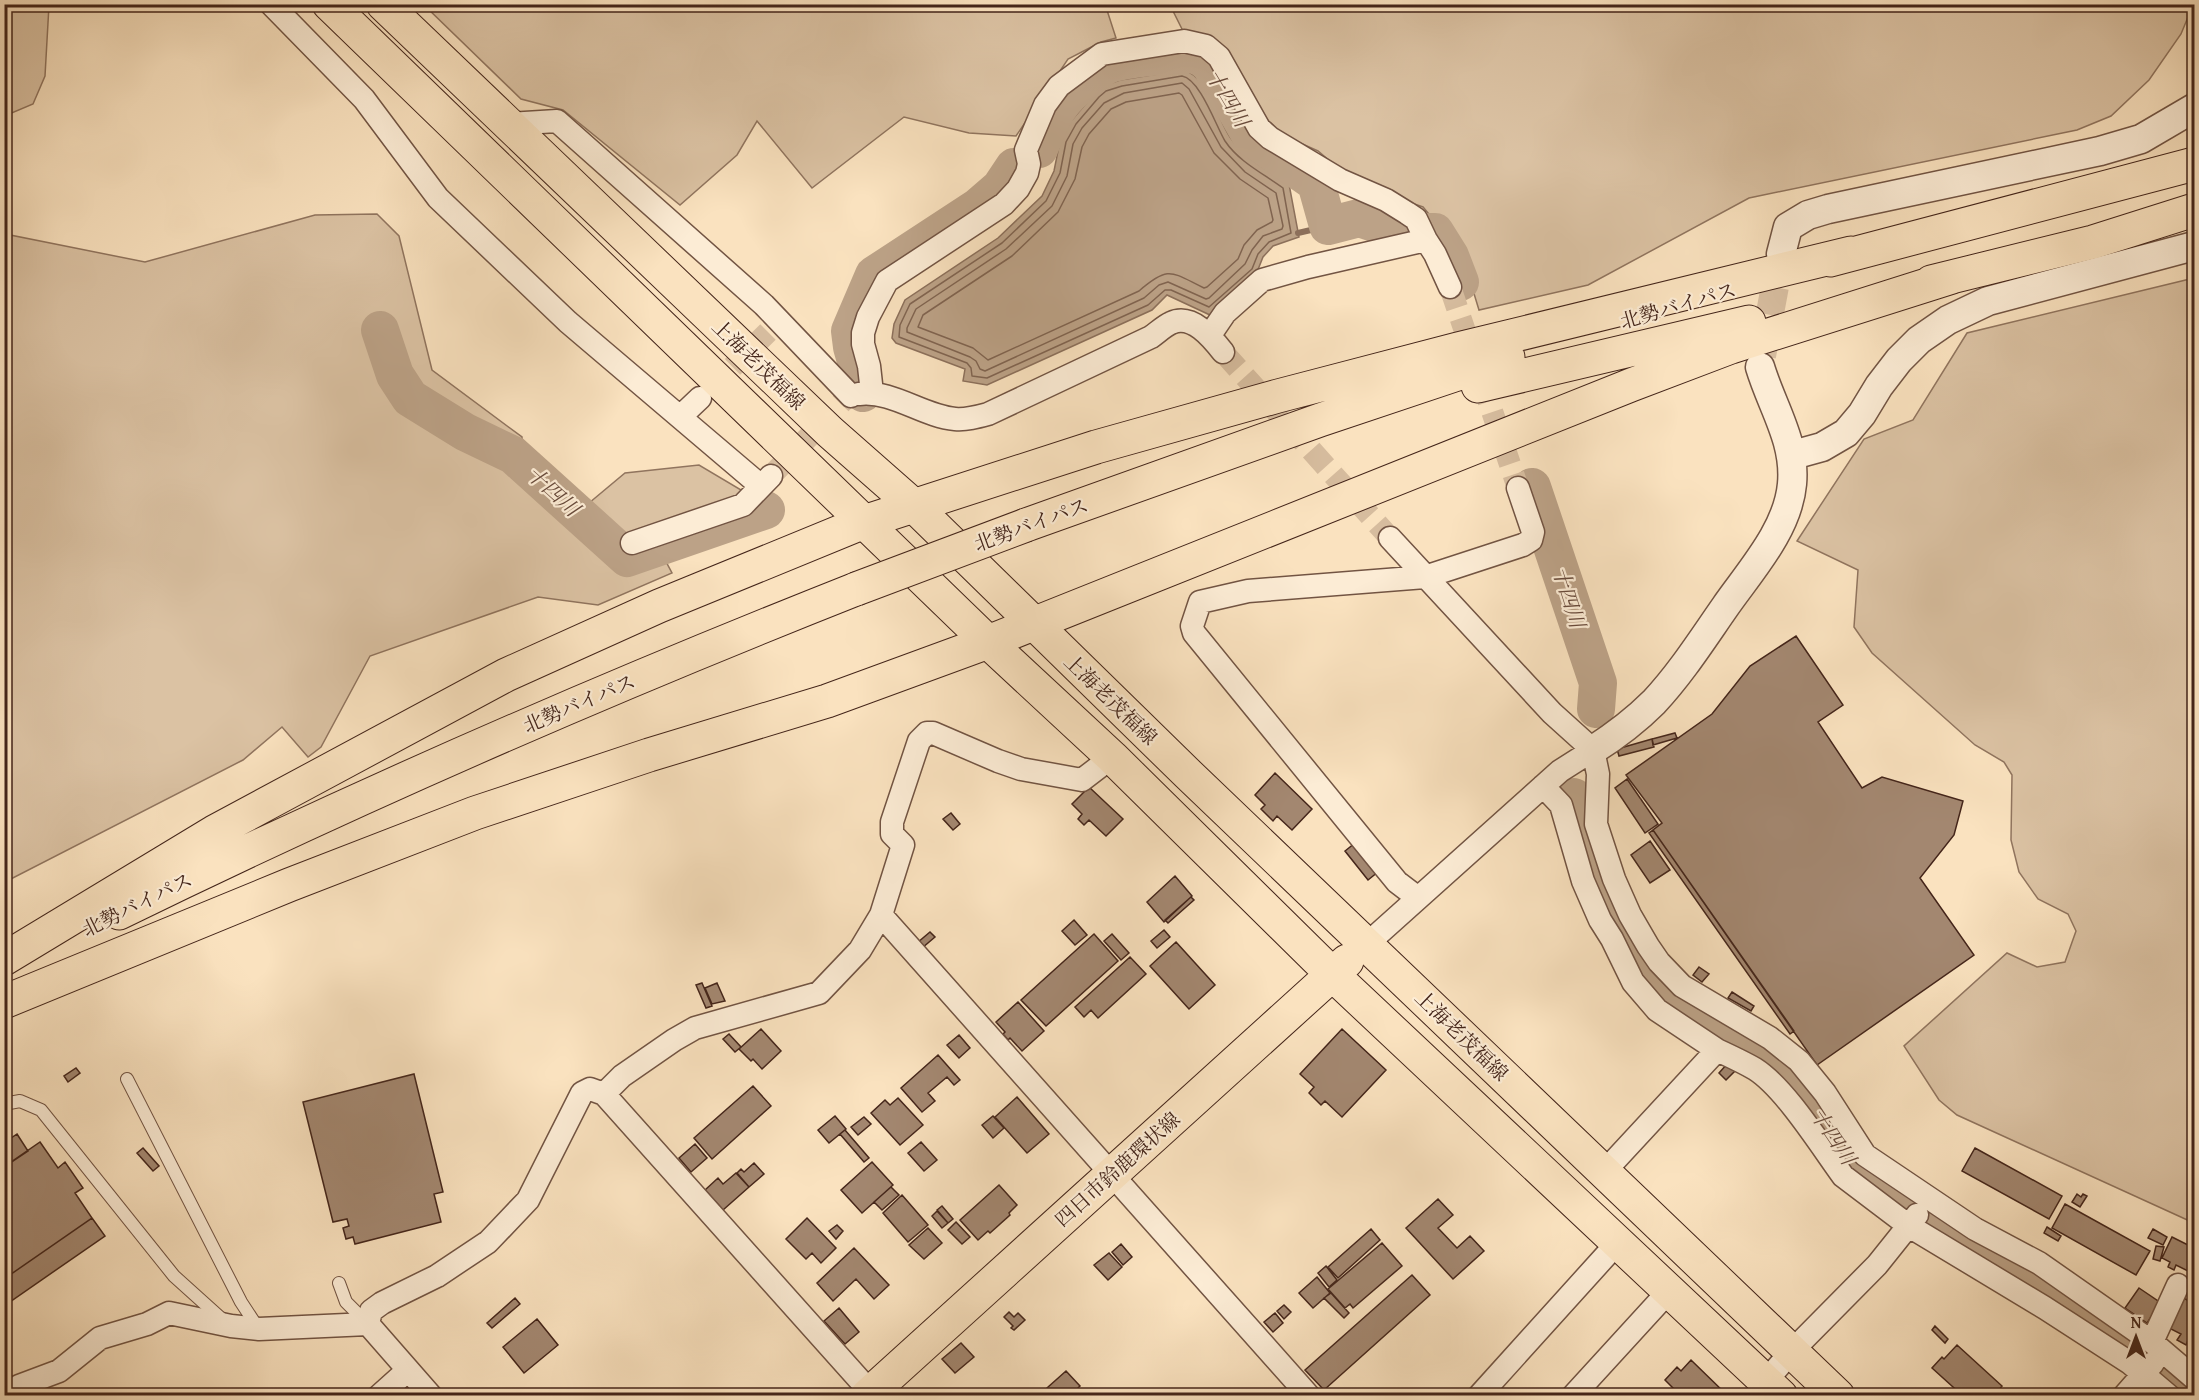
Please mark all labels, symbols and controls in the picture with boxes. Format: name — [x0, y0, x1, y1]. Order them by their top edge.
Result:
water label: 十四川 — [1198, 63, 1259, 135]
street label: 北勢バイパス — [1617, 275, 1739, 335]
street label: 上海老茂福線 — [706, 312, 812, 416]
water label: 十四川 — [519, 458, 588, 525]
street label: 北勢バイパス — [970, 490, 1092, 558]
water label: 十四川 — [1545, 562, 1594, 634]
street label: 上海老茂福線 — [1058, 647, 1164, 751]
street label: 北勢バイパス — [518, 666, 640, 740]
street label: 北勢バイパス — [77, 865, 197, 943]
street label: 上海老茂福線 — [1409, 983, 1515, 1087]
water label: 十四川 — [1803, 1101, 1865, 1172]
street label: 四日市鈴鹿環状線 — [1048, 1105, 1186, 1233]
north arrow — [2106, 1307, 2166, 1367]
text: N — [2131, 1310, 2142, 1334]

